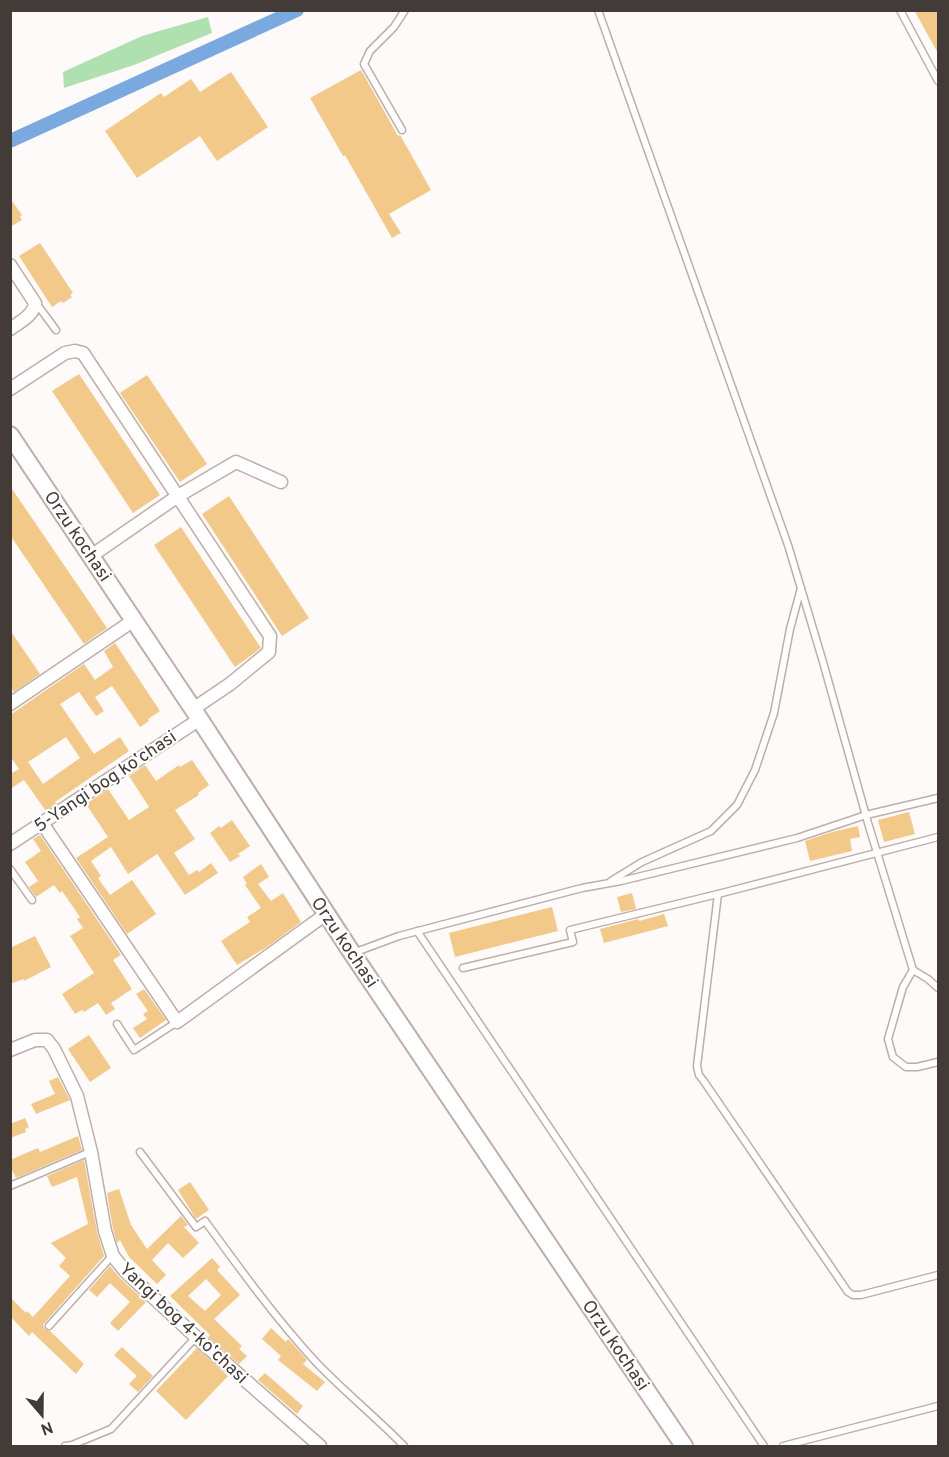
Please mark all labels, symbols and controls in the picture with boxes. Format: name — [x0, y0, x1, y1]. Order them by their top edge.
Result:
street label: Orzu kochasi — [38, 487, 116, 587]
street label: 5-Yangi bog koʼchasi — [30, 726, 181, 838]
street label: Orzu kochasi — [305, 893, 383, 993]
street label: Yangi bog 4-koʼchasi — [114, 1259, 252, 1390]
street label: Orzu kochasi — [576, 1296, 654, 1396]
north arrow — [12, 1385, 72, 1445]
text: N — [38, 1416, 55, 1439]

